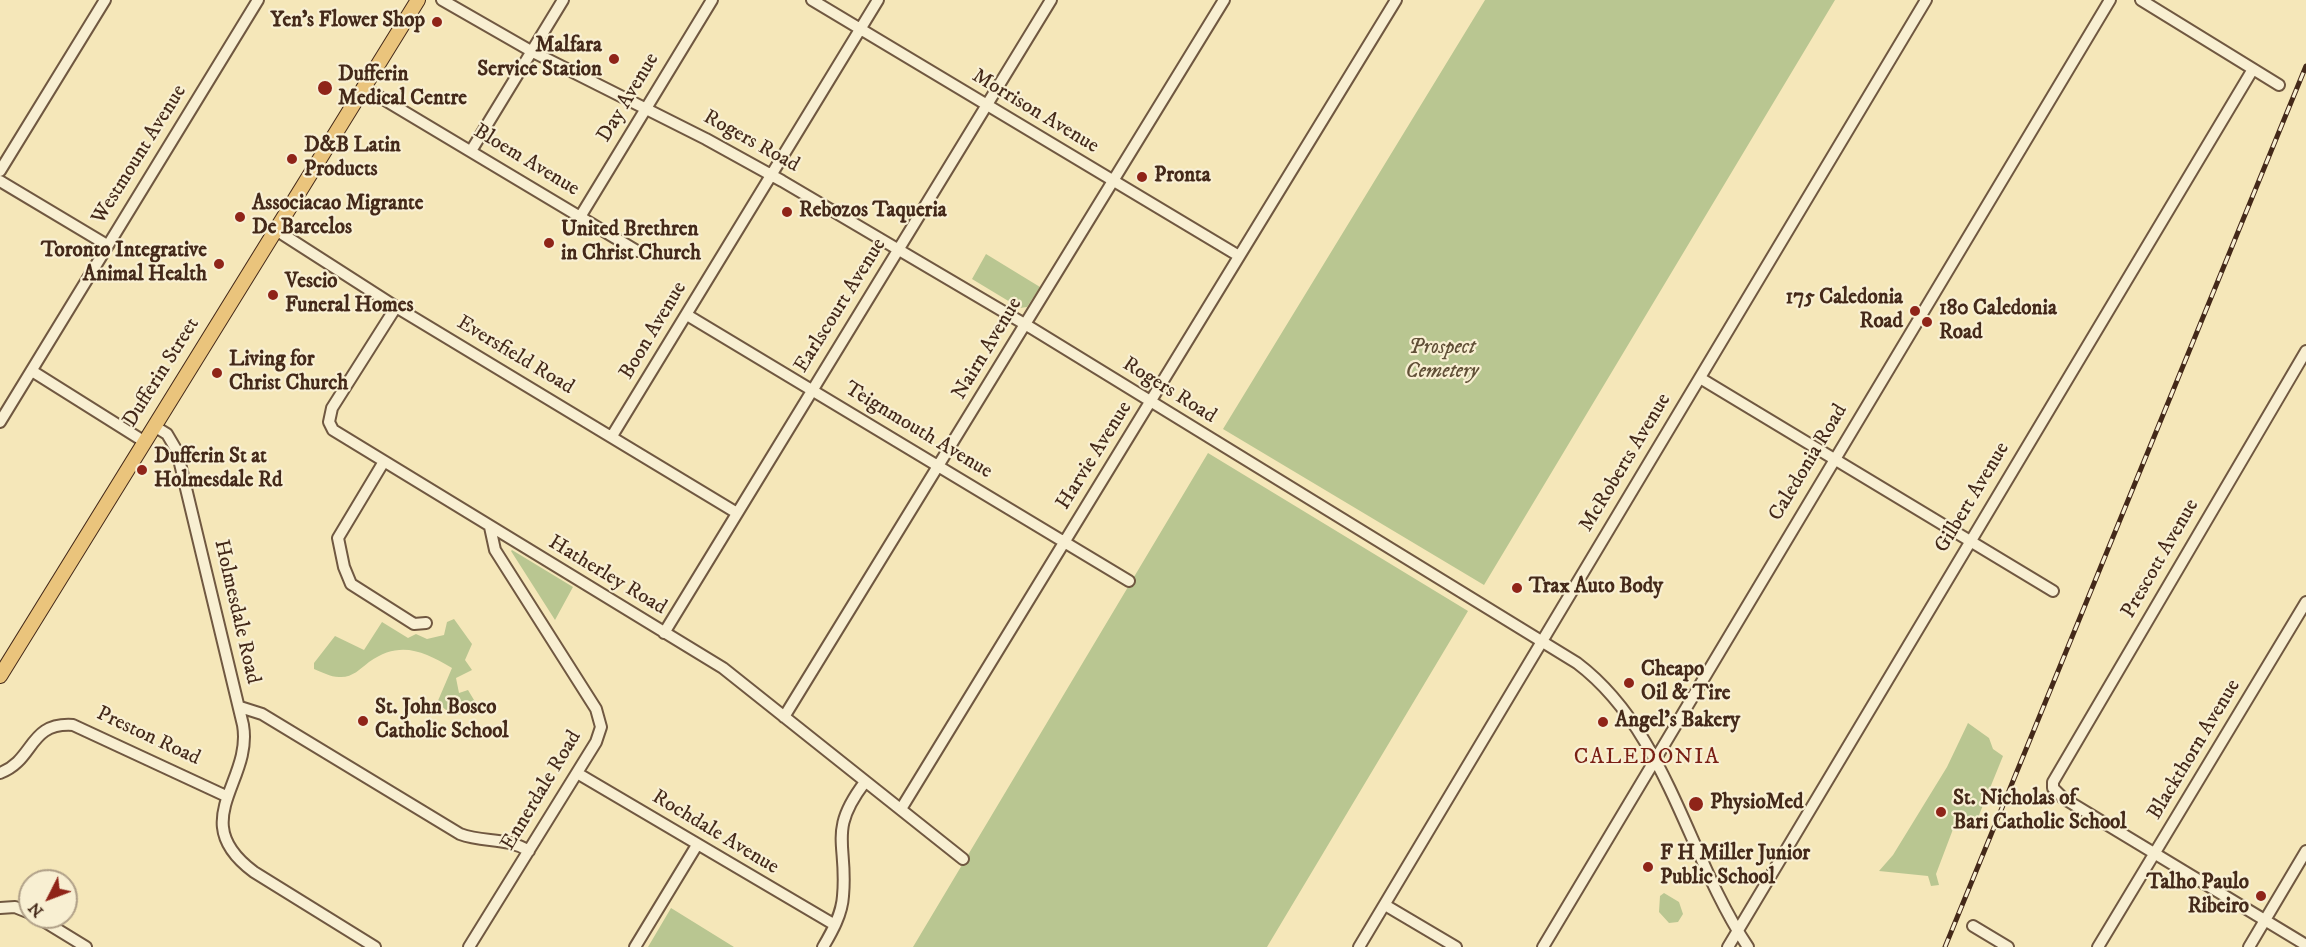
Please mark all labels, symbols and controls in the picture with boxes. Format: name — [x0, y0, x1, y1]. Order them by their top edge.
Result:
place label: Yen's Flower Shop — [271, 9, 425, 35]
marker: Yen's Flower Shop — [430, 15, 444, 29]
place label: Malfara Service Station — [477, 34, 602, 84]
street label: Day Avenue — [593, 49, 665, 147]
marker: Malfara Service Station — [607, 52, 621, 66]
place label: Dufferin Medical Centre — [338, 63, 467, 113]
street label: Morrison Avenue — [967, 64, 1103, 160]
marker: Dufferin Medical Centre — [316, 79, 334, 97]
street label: Westmount Avenue — [87, 81, 193, 229]
street label: Rogers Road — [699, 105, 803, 179]
street label: Bloem Avenue — [468, 120, 584, 202]
place label: D&B Latin Products — [304, 134, 401, 184]
marker: D&B Latin Products — [285, 152, 299, 166]
place label: Pronta — [1154, 164, 1211, 190]
marker: Pronta — [1135, 170, 1149, 184]
place label: Associacao Migrante De Barcelos — [252, 192, 424, 242]
place label: Rebozos Taqueria — [799, 199, 947, 225]
marker: Rebozos Taqueria — [780, 205, 794, 219]
marker: Associacao Migrante De Barcelos — [233, 210, 247, 224]
place label: United Brethren in Christ Church — [561, 218, 701, 268]
street label: Earlscourt Avenue — [790, 234, 892, 378]
marker: United Brethren in Christ Church — [542, 236, 556, 250]
place label: Toronto Integrative Animal Health — [41, 239, 207, 289]
marker: Toronto Integrative Animal Health — [212, 257, 226, 271]
place label: Vescio Funeral Homes — [285, 270, 414, 320]
street label: Boon Avenue — [615, 277, 693, 385]
place label: 175 Caledonia Road — [1786, 286, 1903, 336]
marker: Vescio Funeral Homes — [266, 288, 280, 302]
street label: Nairn Avenue — [948, 293, 1028, 405]
place label: 180 Caledonia Road — [1939, 297, 2057, 347]
marker: 175 Caledonia Road — [1908, 304, 1922, 318]
street label: Eversfield Road — [452, 311, 578, 401]
street label: Dufferin Street — [118, 314, 206, 432]
marker: 180 Caledonia Road — [1920, 315, 1934, 329]
park label: Prospect Cemetery — [1405, 336, 1479, 386]
place label: Living for Christ Church — [229, 348, 348, 398]
street label: Rogers Road — [1117, 352, 1221, 430]
marker: Living for Christ Church — [210, 366, 224, 380]
street label: Teignmouth Avenue — [840, 377, 996, 485]
street label: McRoberts Avenue — [1575, 389, 1677, 537]
street label: Harvie Avenue — [1052, 397, 1138, 515]
street label: Caledonia Road — [1764, 400, 1854, 526]
street label: Gilbert Avenue — [1930, 438, 2016, 558]
place label: Dufferin St at Holmesdale Rd — [154, 445, 282, 495]
marker: Dufferin St at Holmesdale Rd — [135, 463, 149, 477]
street label: Prescott Avenue — [2117, 495, 2205, 623]
street label: Hatherley Road — [543, 531, 671, 621]
street label: Holmesdale Road — [207, 537, 265, 687]
place label: Trax Auto Body — [1529, 575, 1663, 601]
marker: Trax Auto Body — [1510, 581, 1524, 595]
place label: Cheapo Oil & Tire — [1641, 658, 1730, 708]
street label: Blackthorn Avenue — [2143, 675, 2247, 825]
marker: Cheapo Oil & Tire — [1622, 676, 1636, 690]
place label: St. John Bosco Catholic School — [375, 696, 509, 746]
street label: Preston Road — [92, 702, 204, 772]
place label: Angel's Bakery — [1615, 709, 1740, 735]
marker: St. John Bosco Catholic School — [356, 714, 370, 728]
marker: Angel's Bakery — [1596, 715, 1610, 729]
street label: Ennerdale Road — [496, 726, 588, 856]
district label: CALEDONIA — [1574, 745, 1720, 771]
street label: Rochdale Avenue — [647, 785, 783, 881]
place label: St. Nicholas of Bari Catholic School — [1953, 787, 2127, 837]
place label: PhysioMed — [1710, 791, 1804, 817]
marker: PhysioMed — [1687, 795, 1705, 813]
marker: St. Nicholas of Bari Catholic School — [1934, 805, 1948, 819]
place label: F H Miller Junior Public School — [1660, 842, 1810, 892]
marker: F H Miller Junior Public School — [1641, 860, 1655, 874]
north arrow — [18, 869, 78, 929]
place label: Talho Paulo Ribeiro — [2146, 871, 2249, 921]
marker: Talho Paulo Ribeiro — [2254, 889, 2268, 903]
text: N — [24, 898, 48, 921]

